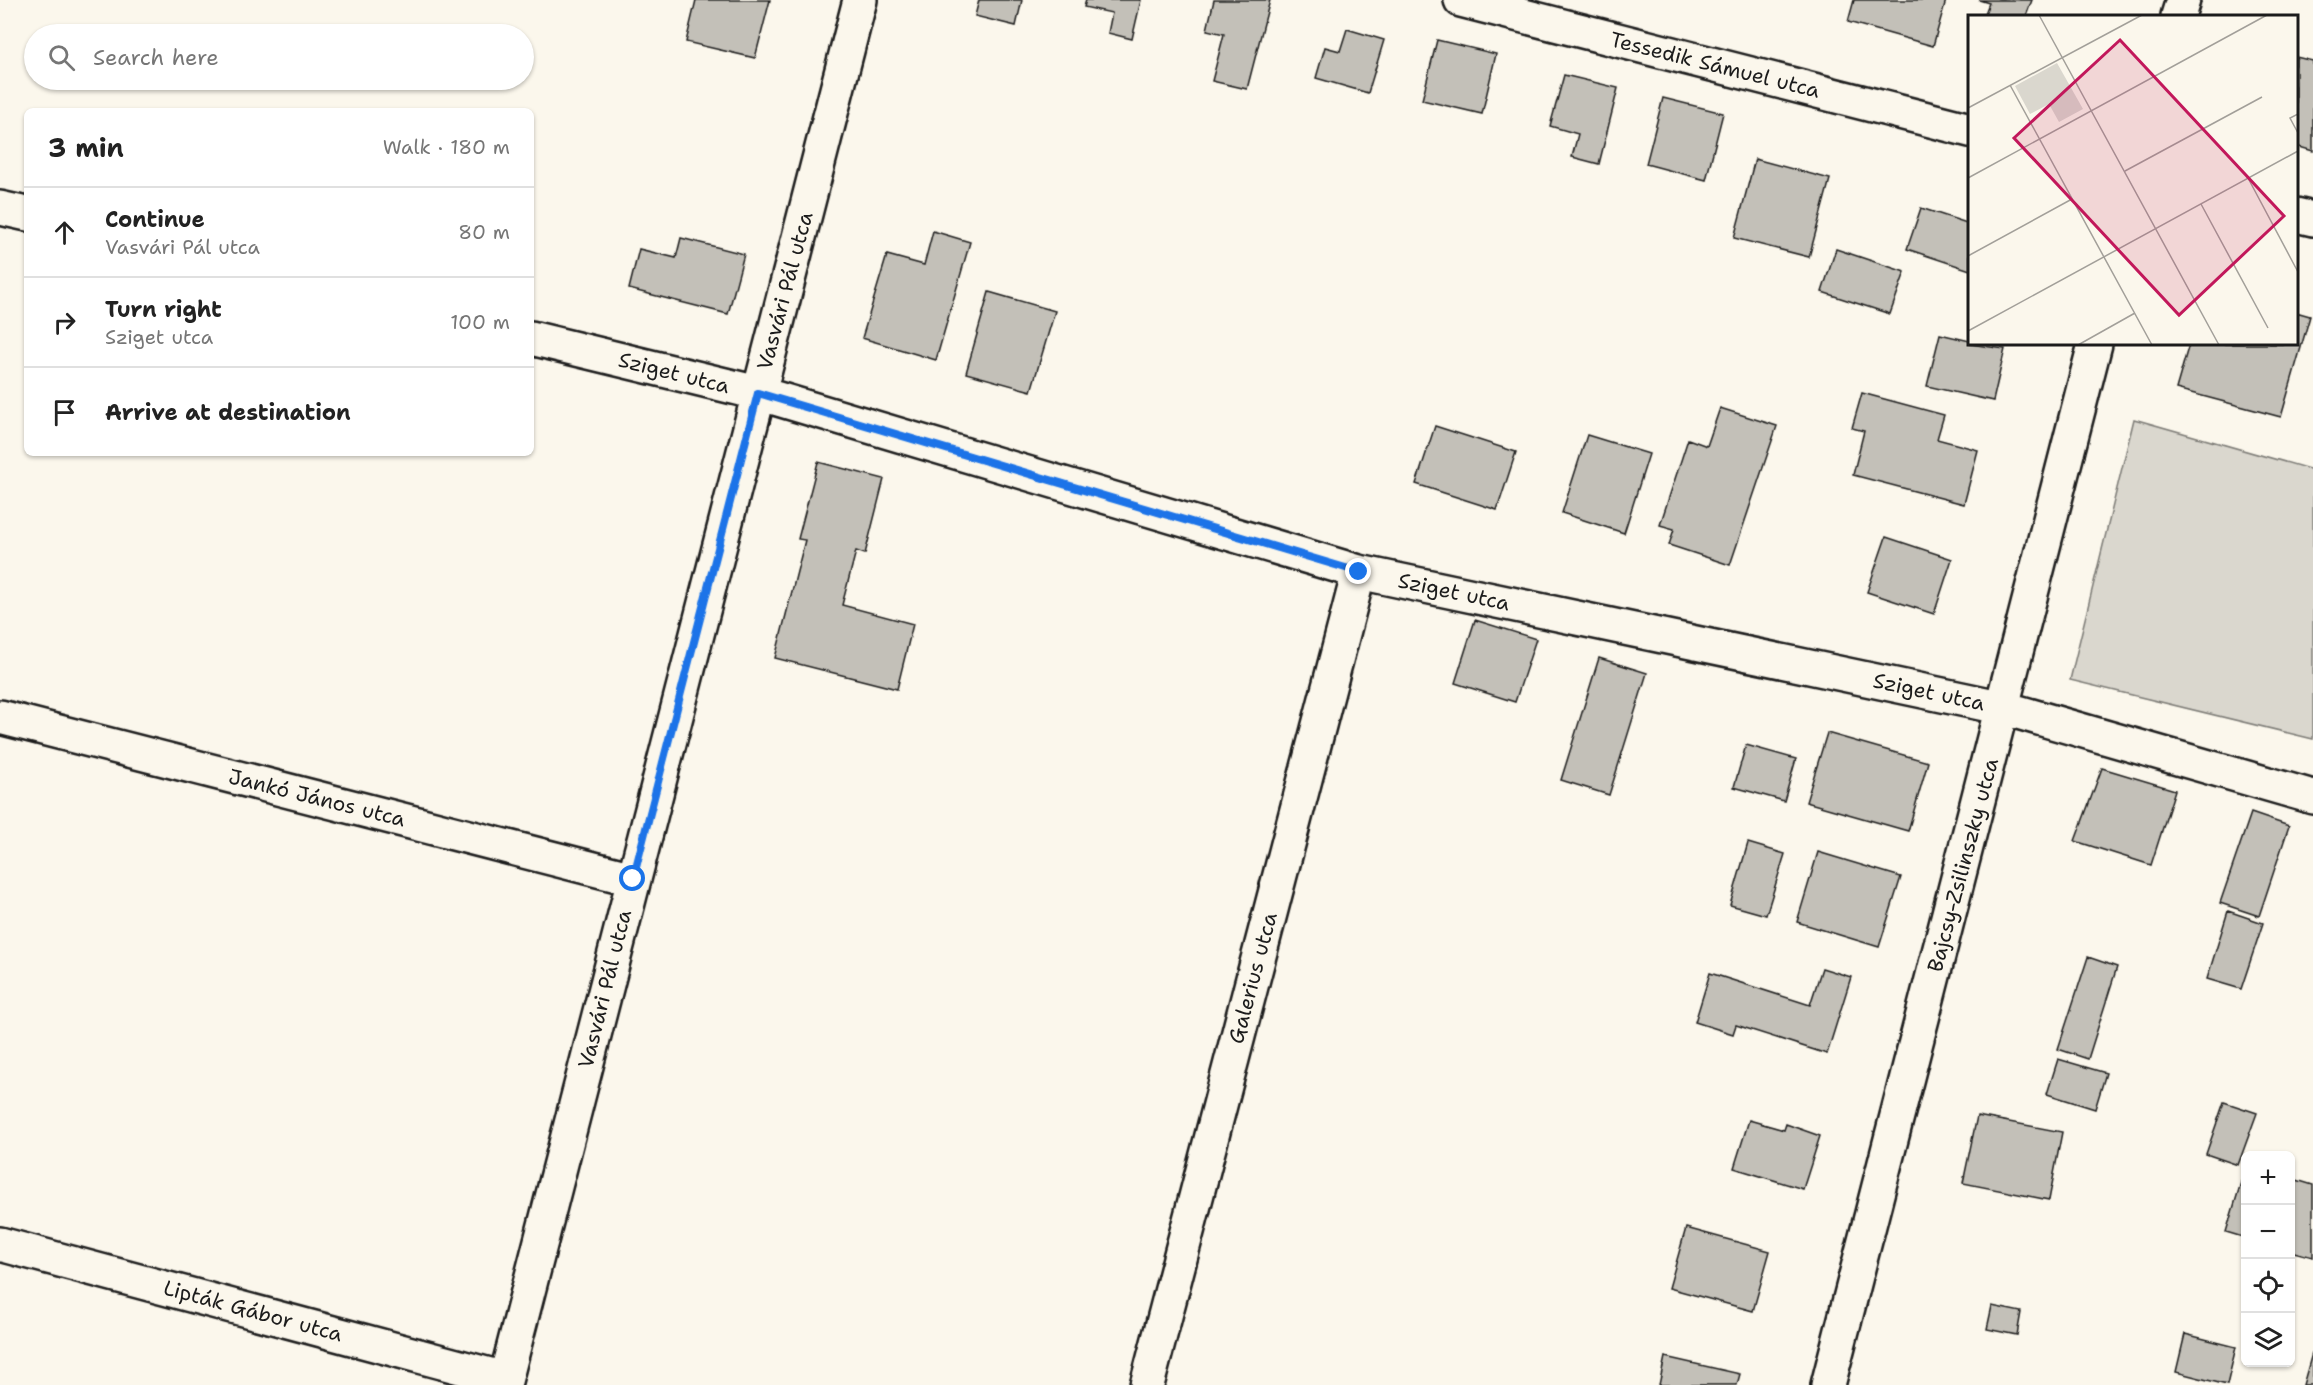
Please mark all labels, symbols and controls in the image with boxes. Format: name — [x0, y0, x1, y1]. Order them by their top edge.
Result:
inset map — [1968, 15, 2298, 345]
search box — [24, 24, 534, 90]
street label: Tessedik Sámuel utca — [1607, 25, 1823, 105]
icon: search — [45, 41, 78, 74]
text: Search here — [93, 43, 219, 72]
text: 3 min — [48, 130, 124, 165]
text: Walk · 180 m — [383, 134, 510, 160]
text: Continue — [105, 205, 205, 234]
street label: Vasvári Pál utca — [750, 209, 820, 373]
icon: ahead — [48, 216, 81, 249]
text: 80 m — [458, 219, 510, 245]
text: Vasvári Pál utca — [105, 234, 260, 260]
text: Turn right — [105, 295, 222, 324]
icon: right — [48, 306, 81, 339]
text: 100 m — [450, 309, 510, 335]
text: Sziget utca — [105, 324, 213, 350]
street label: Sziget utca — [616, 346, 732, 400]
icon: arrive — [48, 396, 81, 429]
text: Arrive at destination — [105, 398, 351, 427]
route end — [1345, 558, 1371, 584]
street label: Sziget utca — [1396, 567, 1512, 617]
street label: Sziget utca — [1871, 667, 1987, 717]
street label: Bajcsy-Zsilinszky utca — [1921, 755, 2005, 975]
street label: Jankó János utca — [226, 762, 408, 834]
route start — [619, 865, 645, 891]
street label: Vasvári Pál utca — [572, 907, 638, 1071]
street label: Galerius utca — [1222, 909, 1284, 1047]
map controls — [2241, 1151, 2295, 1367]
button: + — [2241, 1151, 2295, 1205]
button: − — [2241, 1205, 2295, 1259]
button: locate — [2241, 1259, 2295, 1313]
street label: Lipták Gábor utca — [160, 1274, 346, 1348]
button: layers — [2241, 1313, 2295, 1367]

